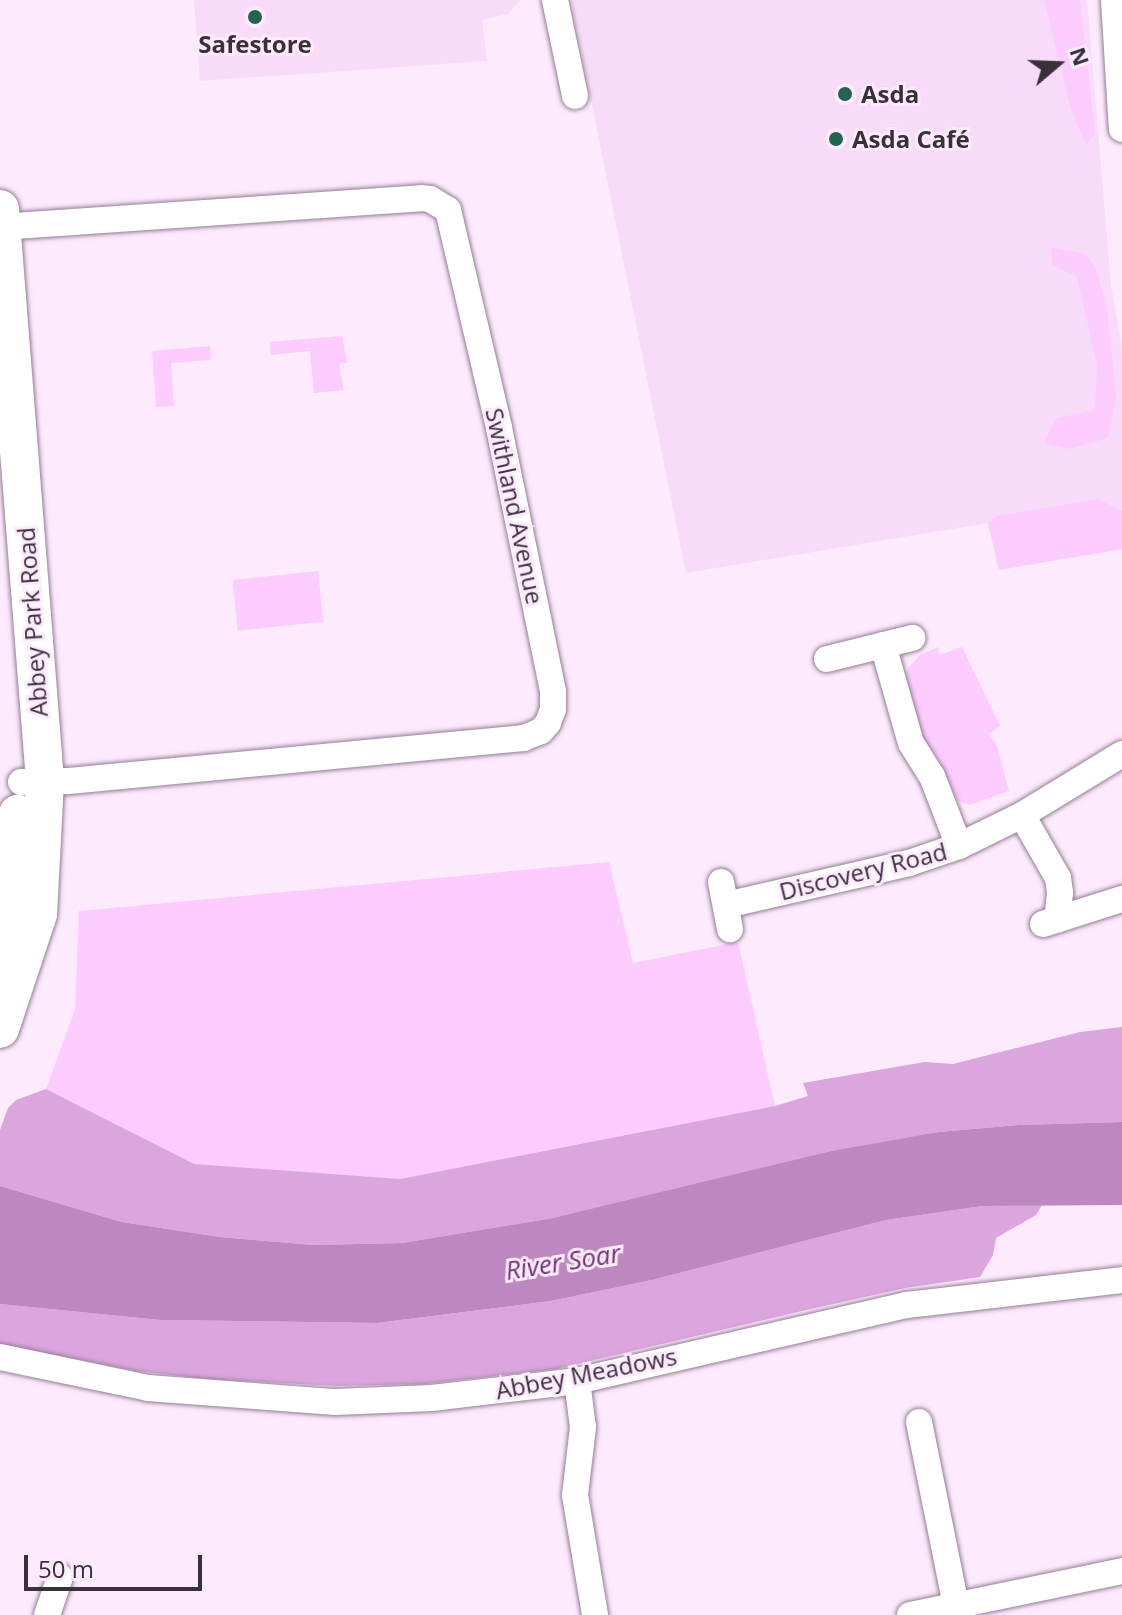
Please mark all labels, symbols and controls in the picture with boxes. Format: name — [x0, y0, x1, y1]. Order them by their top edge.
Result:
marker: Safestore — [246, 8, 264, 26]
north arrow — [1018, 24, 1098, 104]
place label: Safestore — [198, 30, 312, 58]
text: N — [1064, 43, 1098, 70]
place label: Asda — [861, 80, 919, 108]
marker: Asda — [836, 85, 854, 103]
place label: Asda Café — [852, 125, 970, 153]
marker: Asda Café — [827, 130, 845, 148]
street label: Swithland Avenue — [480, 405, 550, 607]
street label: Abbey Park Road — [11, 526, 53, 718]
street label: Discovery Road — [776, 836, 950, 906]
water label: River Soar — [503, 1238, 623, 1286]
street label: Abbey Meadows — [493, 1341, 679, 1405]
scale bar — [28, 1539, 206, 1589]
text: 50 m — [38, 1552, 94, 1585]

